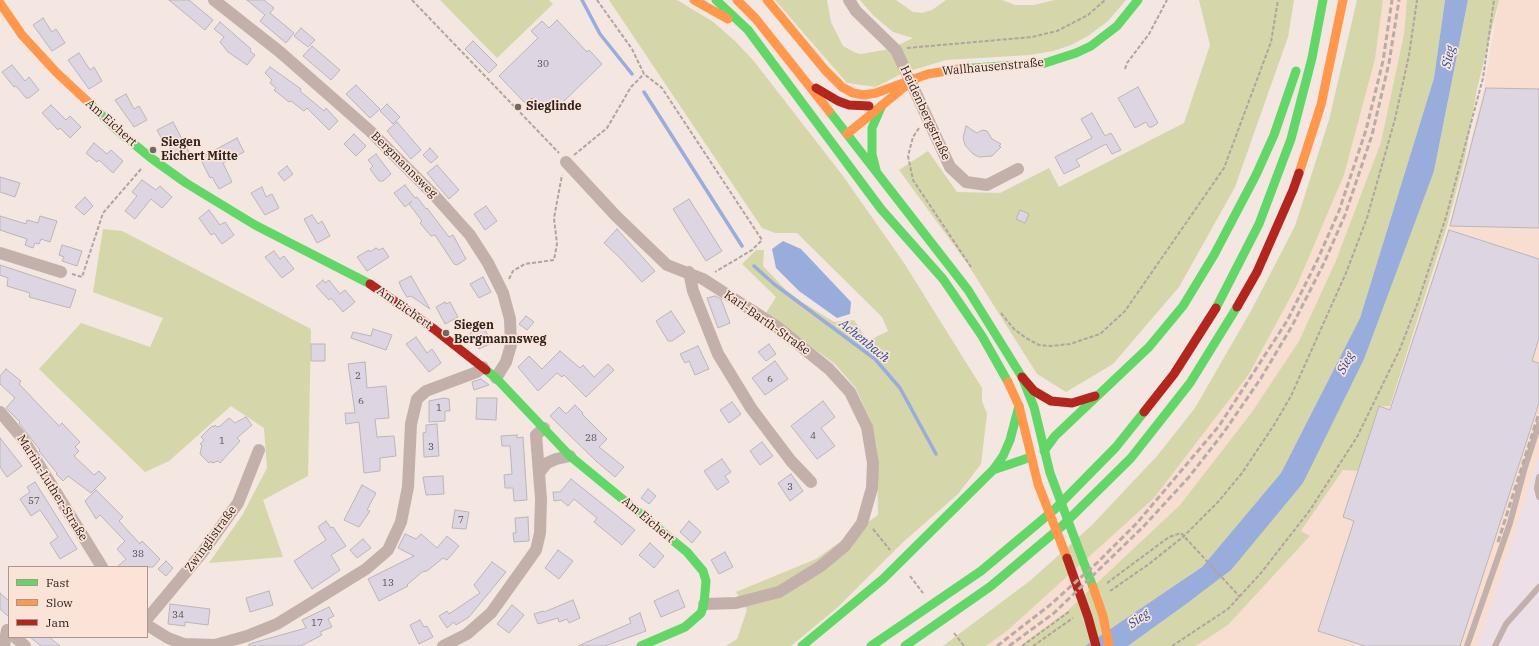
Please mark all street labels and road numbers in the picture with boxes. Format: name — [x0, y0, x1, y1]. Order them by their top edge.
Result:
street label: Wallhausenstraße — [942, 55, 1044, 79]
street label: Heidenbergstraße — [897, 63, 953, 163]
street label: Am Eichert — [83, 96, 139, 150]
street label: Bergmannsweg — [368, 129, 440, 201]
street label: Am Eichert — [374, 284, 434, 332]
street label: Karl-Barth-Straße — [721, 288, 813, 358]
street label: Martin-Luther-Straße — [13, 432, 91, 544]
street label: Am Eichert — [619, 494, 677, 546]
street label: Zwinglistraße — [182, 503, 240, 575]

